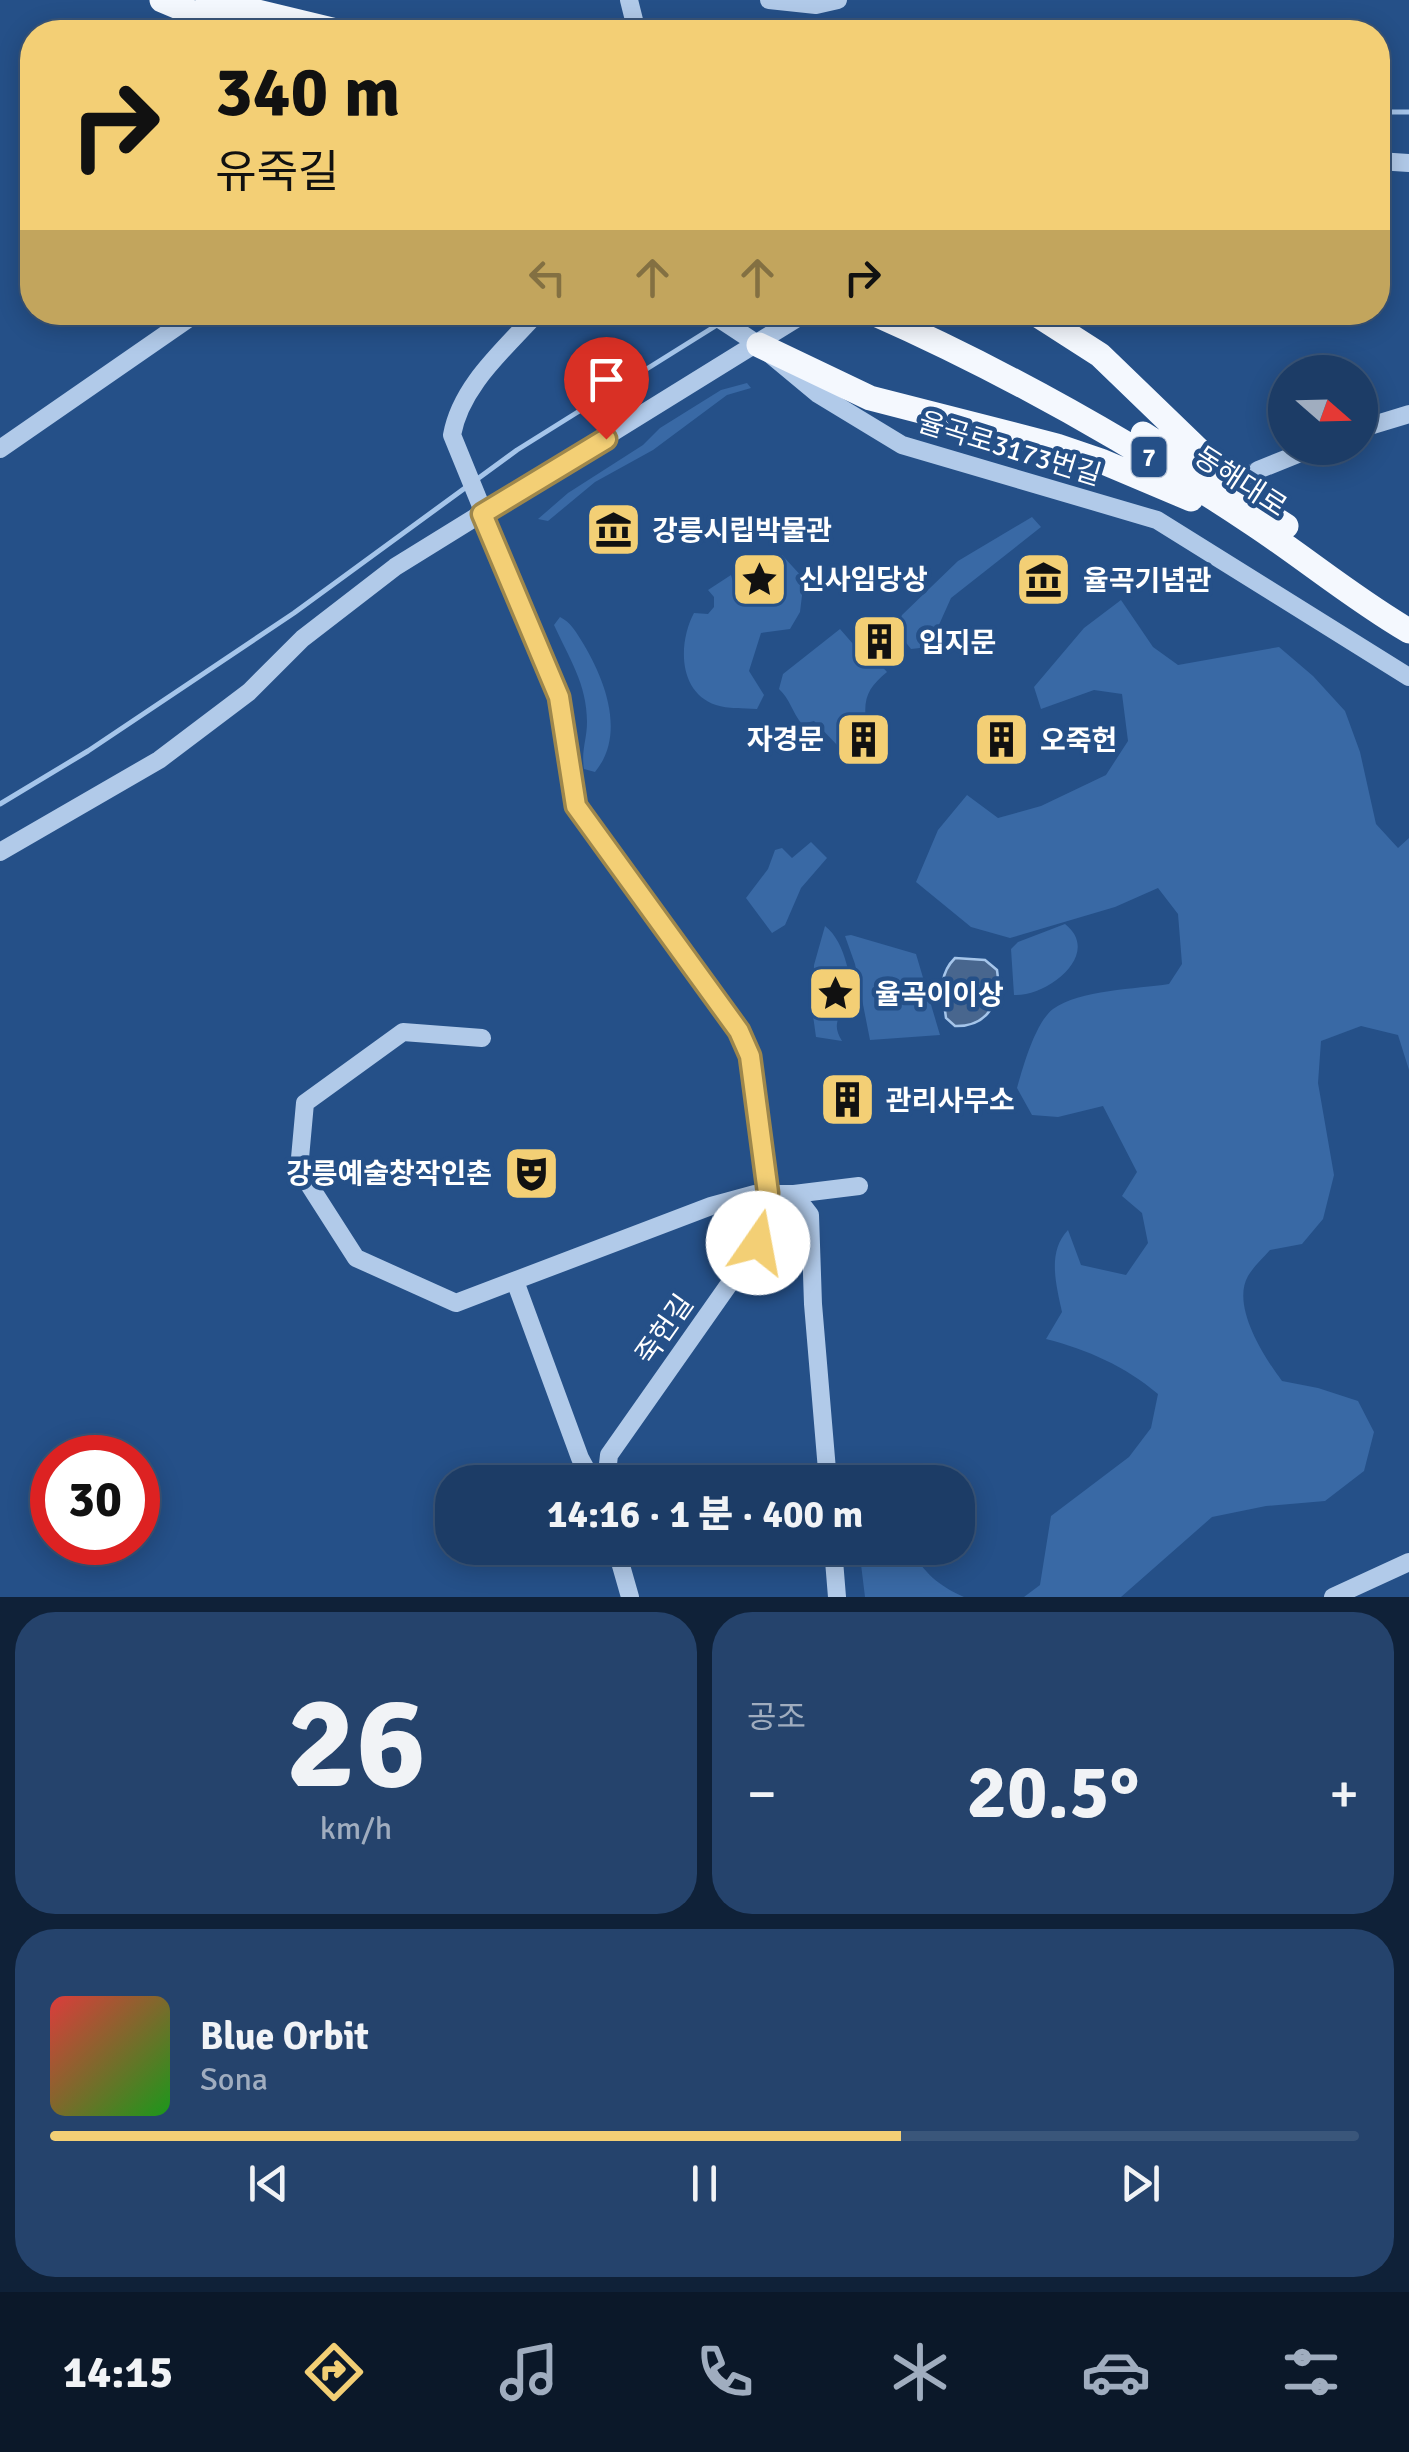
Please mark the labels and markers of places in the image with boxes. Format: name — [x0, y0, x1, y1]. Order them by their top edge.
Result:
pin — [564, 337, 649, 440]
museum icon: 강릉시립박물관 — [583, 500, 643, 560]
place label: 강릉시립박물관 — [652, 514, 832, 548]
place icon: 신사임당상 — [730, 549, 790, 609]
museum icon: 율곡기념관 — [1014, 550, 1074, 610]
place label: 신사임당상 — [799, 563, 928, 597]
place label: 율곡기념관 — [1083, 564, 1212, 598]
building icon: 입지문 — [850, 612, 910, 672]
place label: 입지문 — [919, 626, 996, 660]
building icon: 자경문 — [833, 709, 893, 769]
building icon: 오죽헌 — [971, 710, 1031, 770]
place label: 자경문 — [747, 723, 824, 757]
place label: 오죽헌 — [1040, 724, 1117, 758]
place icon: 율곡이이상 — [806, 964, 866, 1024]
place label: 율곡이이상 — [875, 978, 1004, 1012]
building icon: 관리사무소 — [817, 1070, 877, 1130]
place label: 관리사무소 — [886, 1084, 1015, 1118]
theatre icon: 강릉예술창작인촌 — [501, 1143, 561, 1203]
place label: 강릉예술창작인촌 — [286, 1157, 492, 1191]

